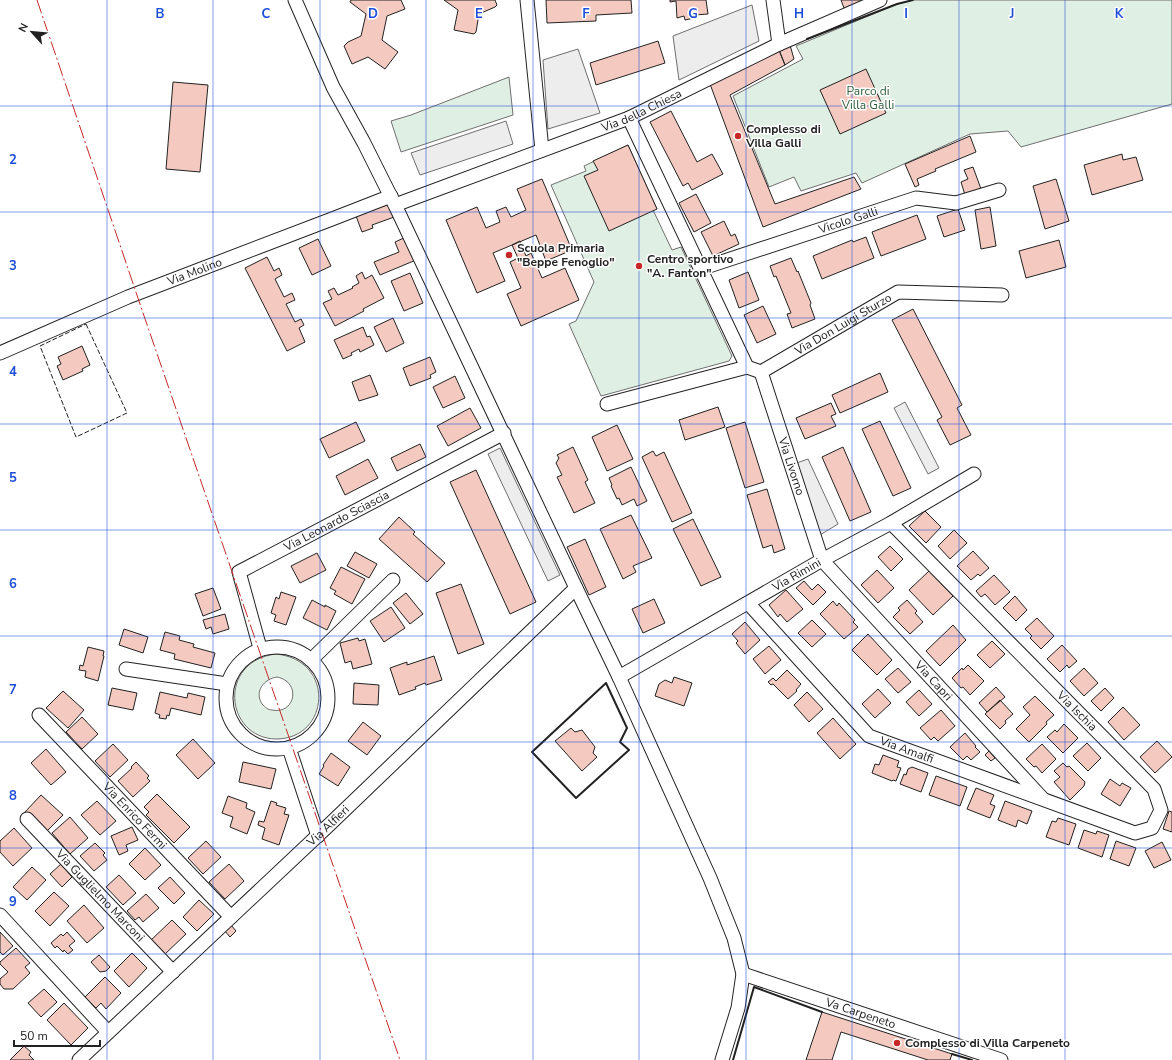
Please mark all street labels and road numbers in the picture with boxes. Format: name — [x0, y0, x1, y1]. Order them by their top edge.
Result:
street label: Via della Chiesa — [598, 85, 684, 136]
street label: Vicolo Galli — [816, 203, 880, 238]
street label: Via Molino — [164, 254, 225, 290]
street label: Via Don Luigi Sturzo — [791, 289, 895, 359]
street label: Via Livorno — [774, 434, 809, 498]
street label: Via Leonardo Sciascia — [280, 487, 392, 556]
street label: Via Rimini — [768, 554, 824, 596]
street label: Via Capri — [910, 657, 956, 704]
street label: Via Ischia — [1053, 687, 1101, 735]
street label: Via Amalfi — [877, 732, 936, 767]
street label: Via Enrico Fermi — [98, 778, 170, 853]
street label: Via Alfieri — [303, 802, 353, 850]
street label: Via Guglielmo Marconi — [52, 845, 148, 945]
street label: Va Carpeneto — [823, 994, 898, 1032]

